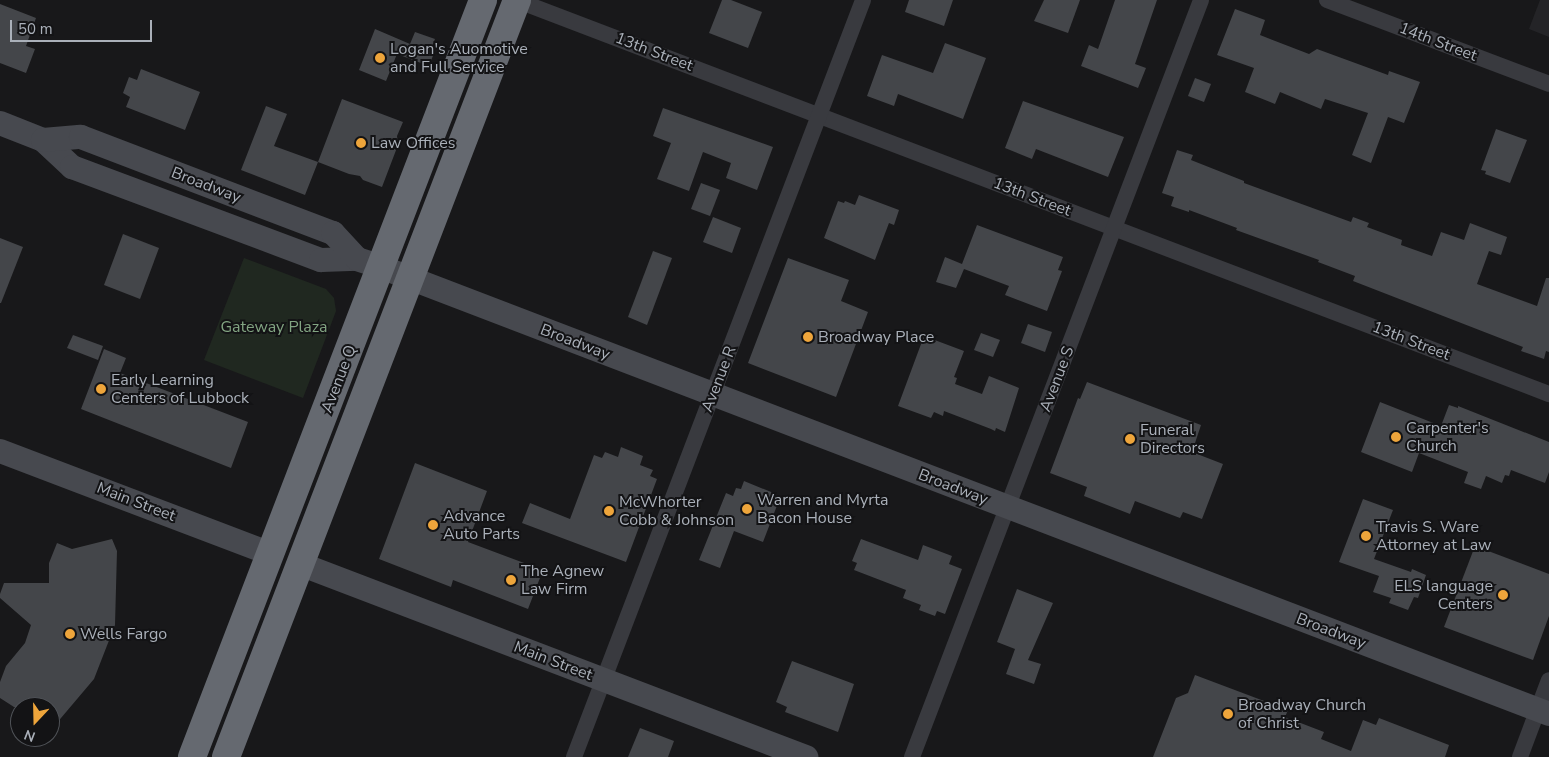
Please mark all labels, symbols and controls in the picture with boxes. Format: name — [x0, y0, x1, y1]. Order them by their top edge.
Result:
scale bar — [12, 10, 155, 42]
street label: 14th Street — [1396, 18, 1480, 66]
text: 50 m — [18, 19, 53, 39]
street label: 13th Street — [612, 28, 696, 76]
place label: Logan's Auomotive and Full Service — [390, 39, 528, 77]
marker: Logan's Auomotive and Full Service — [374, 52, 386, 64]
place label: Law Offices — [371, 133, 455, 153]
marker: Law Offices — [355, 137, 367, 149]
street label: Broadway — [168, 163, 244, 207]
street label: 13th Street — [990, 173, 1074, 221]
park label: Gateway Plaza — [220, 317, 328, 337]
street label: 13th Street — [1369, 317, 1453, 365]
street label: Broadway — [537, 320, 613, 364]
place label: Broadway Place — [818, 327, 934, 347]
marker: Broadway Place — [802, 331, 814, 343]
street label: Avenue Q — [317, 342, 361, 416]
street label: Avenue R — [698, 343, 740, 415]
street label: Avenue S — [1036, 344, 1078, 414]
place label: Early Learning Centers of Lubbock — [111, 370, 249, 408]
marker: Early Learning Centers of Lubbock — [95, 383, 107, 395]
place label: Carpenter's Church — [1406, 418, 1489, 456]
place label: Funeral Directors — [1140, 420, 1205, 458]
marker: Carpenter's Church — [1390, 431, 1402, 443]
marker: Funeral Directors — [1124, 433, 1136, 445]
street label: Broadway — [915, 465, 991, 509]
street label: Main Street — [94, 478, 178, 526]
place label: Warren and Myrta Bacon House — [757, 490, 888, 528]
place label: McWhorter Cobb & Johnson — [619, 492, 734, 530]
marker: Warren and Myrta Bacon House — [741, 503, 753, 515]
marker: McWhorter Cobb & Johnson — [603, 505, 615, 517]
place label: Advance Auto Parts — [443, 506, 520, 544]
place label: Travis S. Ware Attorney at Law — [1376, 517, 1492, 555]
marker: Advance Auto Parts — [427, 519, 439, 531]
marker: Travis S. Ware Attorney at Law — [1360, 530, 1372, 542]
place label: The Agnew Law Firm — [521, 561, 604, 599]
marker: The Agnew Law Firm — [505, 574, 517, 586]
place label: ELS language Centers — [1394, 576, 1493, 614]
marker: ELS language Centers — [1497, 589, 1509, 601]
street label: Broadway — [1293, 609, 1369, 653]
place label: Wells Fargo — [80, 624, 167, 644]
marker: Wells Fargo — [64, 628, 76, 640]
street label: Main Street — [511, 637, 595, 685]
place label: Broadway Church of Christ — [1238, 695, 1366, 733]
north arrow — [10, 697, 60, 747]
marker: Broadway Church of Christ — [1222, 708, 1234, 720]
text: N — [22, 725, 38, 746]

